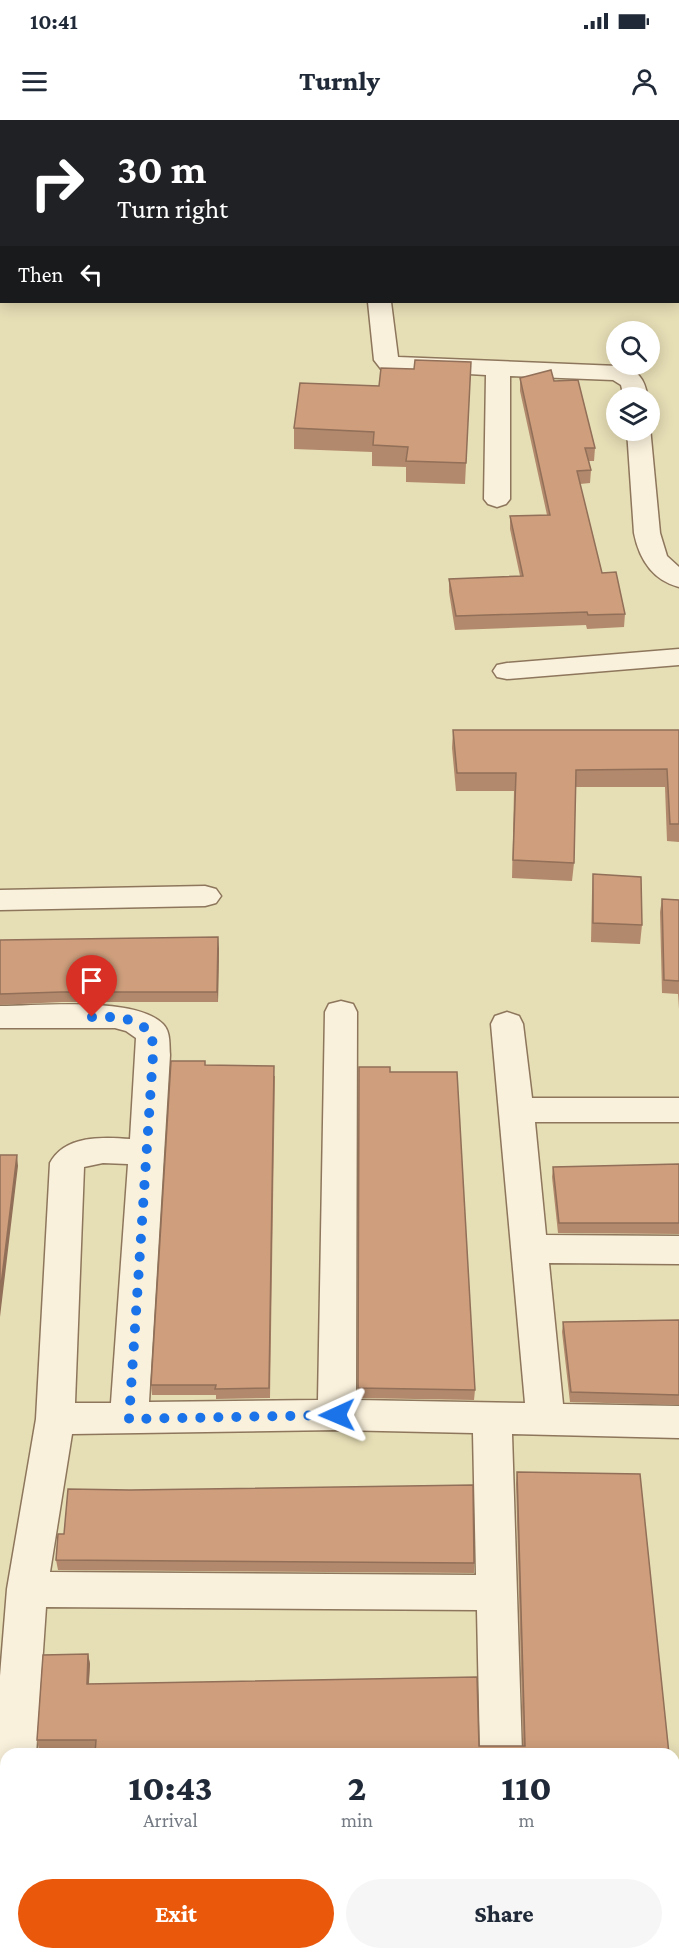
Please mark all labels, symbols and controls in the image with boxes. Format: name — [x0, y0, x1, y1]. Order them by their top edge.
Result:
text: 10:41 — [30, 9, 78, 34]
icon: menu — [18, 65, 51, 98]
icon: person — [628, 65, 661, 98]
text: Turnly — [299, 66, 380, 96]
icon: right — [18, 144, 96, 222]
text: 30 m — [117, 145, 207, 192]
text: Turn right — [117, 194, 228, 224]
icon: left — [75, 258, 108, 291]
text: Then — [18, 262, 63, 287]
map controls — [606, 321, 660, 441]
button: search — [606, 321, 660, 375]
button: layers — [606, 387, 660, 441]
pin — [66, 955, 117, 1017]
icon: arrive — [75, 964, 108, 997]
position arrow — [305, 1383, 369, 1447]
text: 10:43 — [128, 1768, 213, 1808]
text: 2 — [347, 1768, 366, 1808]
text: 110 — [501, 1768, 552, 1808]
text: Arrival — [143, 1809, 198, 1831]
text: min — [341, 1809, 373, 1831]
text: m — [518, 1809, 534, 1831]
button: Exit — [18, 1879, 334, 1948]
button: Share — [346, 1879, 662, 1948]

